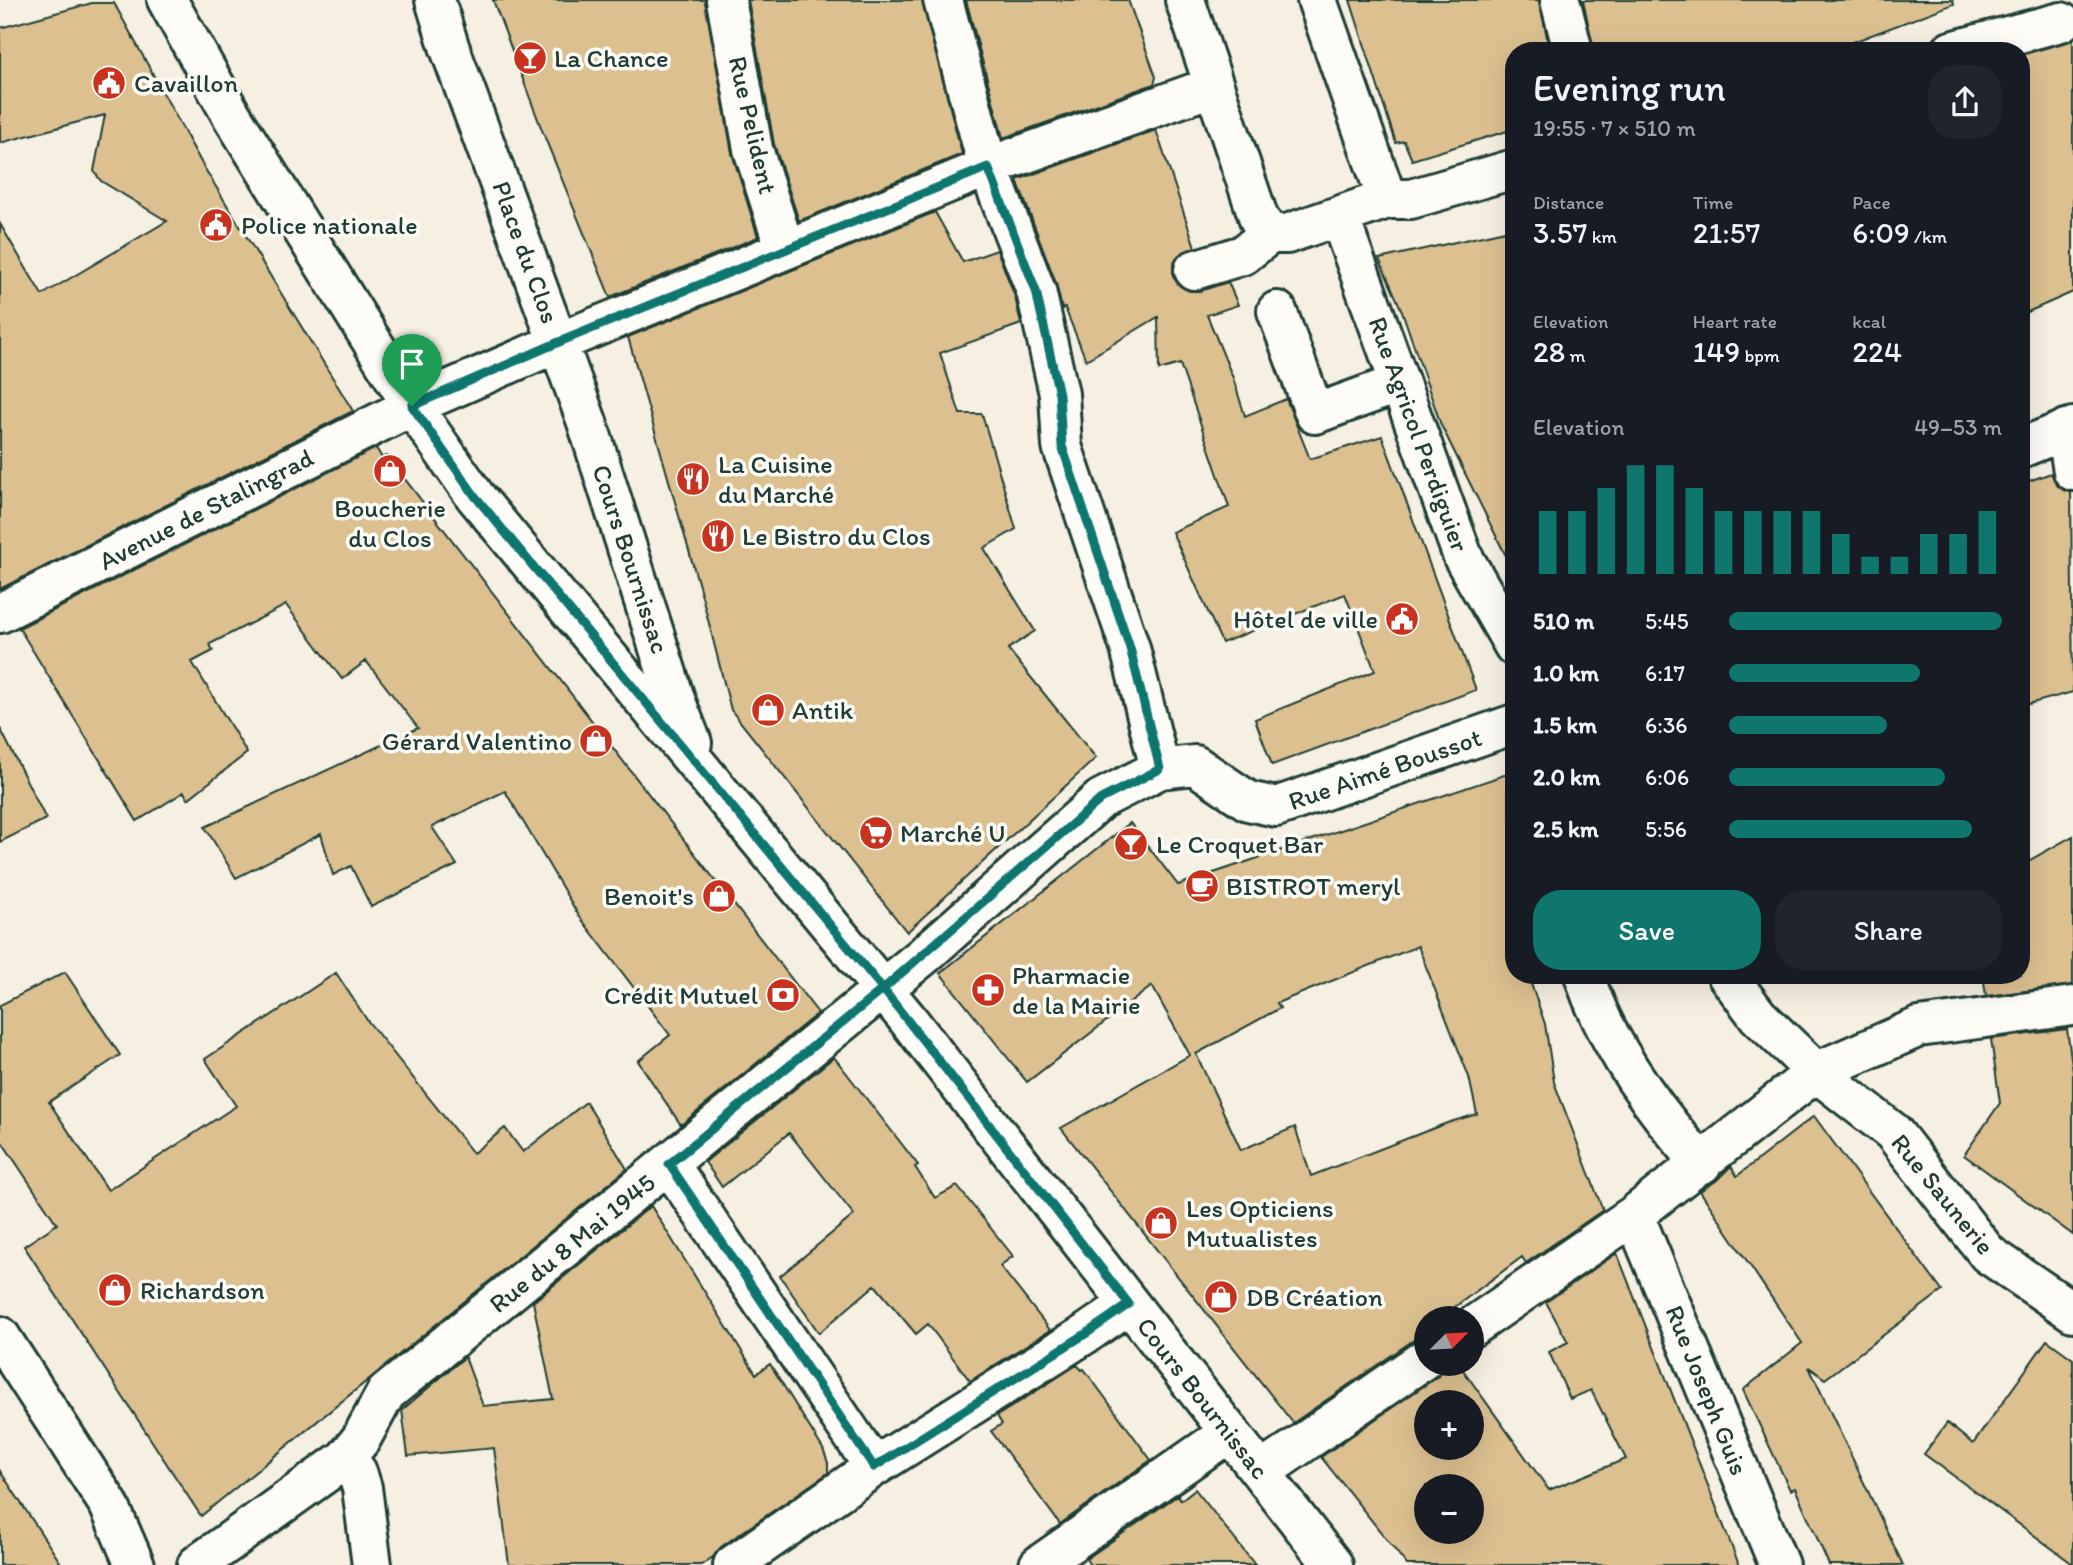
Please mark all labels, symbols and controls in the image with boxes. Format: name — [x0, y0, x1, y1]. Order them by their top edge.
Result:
bar icon: La Chance — [511, 39, 549, 77]
place label: La Chance — [554, 42, 669, 74]
street label: Rue Pelident — [722, 53, 784, 197]
public building icon: Cavaillon — [90, 64, 128, 102]
text: Evening run — [1533, 65, 1726, 111]
button: share — [1928, 65, 2002, 139]
place label: Cavaillon — [134, 67, 239, 99]
text: 19:55 · 7 × 510 m — [1533, 114, 1696, 142]
street label: Place du Clos — [485, 176, 567, 328]
text: Distance — [1533, 191, 1604, 214]
text: Time — [1693, 191, 1733, 214]
text: Pace — [1852, 191, 1890, 214]
public building icon: Police nationale — [197, 206, 235, 244]
place label: Police nationale — [241, 209, 418, 241]
text: 3.57 — [1533, 214, 1587, 251]
text: 21:57 — [1693, 214, 1760, 251]
text: 6:09 — [1852, 214, 1910, 251]
text: km — [1587, 225, 1617, 248]
text: /km — [1910, 225, 1947, 248]
text: Elevation — [1533, 310, 1609, 333]
text: Heart rate — [1693, 310, 1777, 333]
text: kcal — [1852, 310, 1886, 333]
street label: Rue Agricol Perdiguier — [1362, 312, 1476, 556]
text: 28 — [1533, 333, 1565, 370]
text: 149 — [1693, 333, 1740, 370]
text: 224 — [1852, 333, 1902, 370]
pin — [382, 334, 442, 406]
text: m — [1565, 344, 1586, 367]
text: bpm — [1740, 344, 1780, 367]
icon: arrive — [393, 345, 431, 383]
text: Elevation — [1533, 413, 1624, 441]
text: 49–53 m — [1914, 413, 2002, 441]
street label: Avenue de Stalingrad — [93, 441, 319, 577]
place label: La Cuisine du Marché — [718, 448, 834, 510]
shop icon: Boucherie du Clos — [371, 452, 409, 490]
restaurant icon: La Cuisine du Marché — [674, 460, 712, 498]
street label: Cours Bournissac — [585, 461, 677, 657]
place label: Boucherie du Clos — [334, 492, 446, 554]
restaurant icon: Le Bistro du Clos — [699, 517, 737, 555]
place label: Le Bistro du Clos — [742, 520, 931, 552]
public building icon: Hôtel de ville — [1383, 600, 1421, 638]
place label: Hôtel de ville — [1233, 603, 1378, 635]
text: 510 m — [1533, 607, 1594, 635]
text: 5:45 — [1645, 607, 1689, 635]
text: 1.0 km — [1533, 659, 1599, 687]
text: 6:17 — [1645, 659, 1685, 687]
shop icon: Antik — [749, 691, 787, 729]
place label: Antik — [792, 694, 854, 726]
text: 1.5 km — [1533, 711, 1597, 739]
text: 6:36 — [1645, 711, 1688, 739]
street label: Rue Aimé Boussot — [1284, 721, 1486, 817]
shop icon: Gérard Valentino — [577, 722, 615, 760]
place label: Gérard Valentino — [382, 725, 572, 757]
text: 2.0 km — [1533, 763, 1601, 791]
text: 6:06 — [1645, 763, 1689, 791]
supermarket icon: Marché U — [857, 814, 895, 852]
text: 2.5 km — [1533, 815, 1598, 843]
text: 5:56 — [1645, 815, 1687, 843]
place label: Marché U — [900, 817, 1005, 849]
bar icon: Le Croquet Bar — [1112, 825, 1150, 863]
place label: Le Croquet Bar — [1156, 828, 1324, 860]
cafe icon: BISTROT meryl — [1183, 867, 1221, 905]
place label: BISTROT meryl — [1226, 870, 1400, 902]
shop icon: Benoit's — [700, 877, 738, 915]
place label: Benoit's — [604, 880, 694, 912]
button: Save — [1533, 890, 1761, 970]
button: Share — [1775, 890, 2002, 970]
place label: Pharmacie de la Mairie — [1012, 959, 1141, 1021]
pharmacy icon: Pharmacie de la Mairie — [969, 971, 1007, 1009]
bank icon: Crédit Mutuel — [764, 976, 802, 1014]
place label: Crédit Mutuel — [604, 979, 758, 1011]
street label: Rue Saunerie — [1884, 1127, 2002, 1261]
street label: Rue du 8 Mai 1945 — [482, 1166, 662, 1320]
place label: Les Opticiens Mutualistes — [1186, 1192, 1334, 1254]
shop icon: Les Opticiens Mutualistes — [1142, 1204, 1180, 1242]
shop icon: Richardson — [96, 1271, 134, 1309]
place label: Richardson — [140, 1274, 265, 1306]
shop icon: DB Création — [1202, 1278, 1240, 1316]
place label: DB Création — [1246, 1281, 1383, 1313]
street label: Rue Joseph Guis — [1658, 1300, 1756, 1480]
north arrow — [1414, 1306, 1484, 1376]
map controls — [1414, 1306, 1484, 1544]
street label: Cours Bournissac — [1130, 1311, 1276, 1485]
button: + — [1414, 1390, 1484, 1460]
button: − — [1414, 1474, 1484, 1544]

